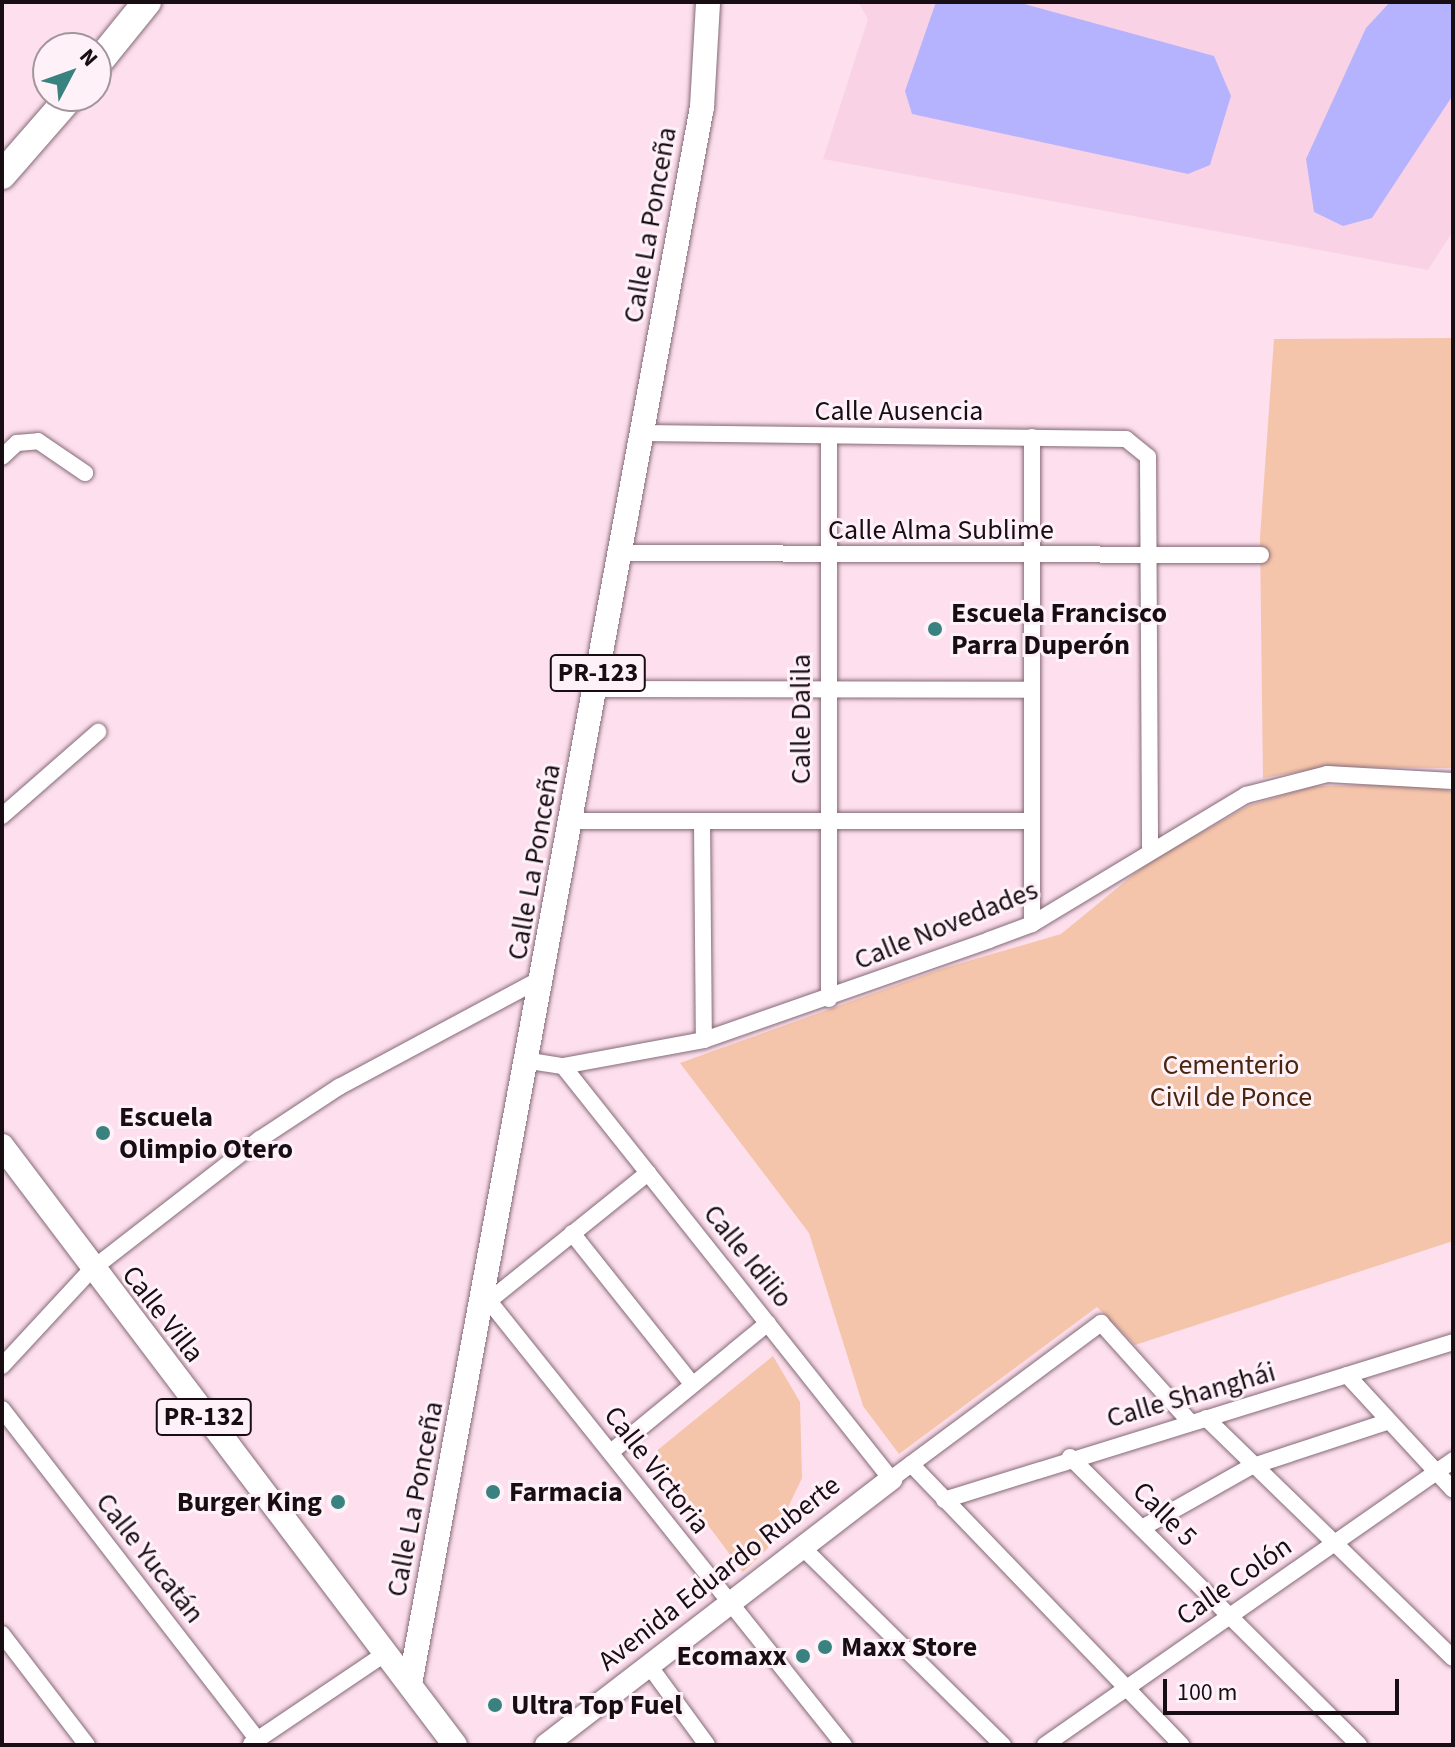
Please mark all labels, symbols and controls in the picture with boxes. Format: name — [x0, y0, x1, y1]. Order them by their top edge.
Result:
north arrow — [32, 32, 112, 112]
text: N — [72, 42, 105, 74]
street label: Calle La Ponceña — [616, 124, 684, 326]
street label: Calle Ausencia — [815, 394, 983, 428]
street label: Calle Alma Sublime — [828, 513, 1054, 547]
place label: Escuela Francisco Parra Duperón — [951, 596, 1167, 662]
marker: Escuela Francisco Parra Duperón — [926, 620, 944, 638]
road number: PR-123 — [548, 651, 648, 695]
street label: Calle Dalila — [784, 654, 818, 784]
street label: Calle La Ponceña — [500, 761, 568, 963]
street label: Calle Novedades — [849, 873, 1043, 977]
park label: Cementerio Civil de Ponce — [1150, 1048, 1312, 1114]
place label: Escuela Olimpio Otero — [119, 1100, 293, 1166]
marker: Escuela Olimpio Otero — [94, 1124, 112, 1142]
street label: Calle Idilio — [696, 1198, 800, 1314]
street label: Calle Villa — [115, 1259, 211, 1369]
street label: Calle Shanghái — [1103, 1355, 1279, 1435]
road number: PR-132 — [154, 1395, 254, 1439]
street label: Calle La Ponceña — [380, 1398, 450, 1600]
street label: Calle Victoria — [597, 1400, 717, 1540]
street label: Avenida Eduardo Ruberte — [591, 1468, 847, 1678]
place label: Farmacia — [509, 1475, 623, 1509]
street label: Calle 5 — [1126, 1475, 1204, 1553]
marker: Farmacia — [484, 1483, 502, 1501]
place label: Burger King — [177, 1485, 322, 1519]
street label: Calle Yucatán — [89, 1486, 211, 1630]
marker: Burger King — [329, 1493, 347, 1511]
street label: Calle Colón — [1170, 1529, 1298, 1633]
place label: Maxx Store — [841, 1630, 977, 1664]
marker: Maxx Store — [816, 1638, 834, 1656]
place label: Ecomaxx — [677, 1639, 787, 1673]
marker: Ecomaxx — [794, 1647, 812, 1665]
scale bar — [1167, 1663, 1403, 1713]
text: 100 m — [1177, 1675, 1237, 1710]
place label: Ultra Top Fuel — [511, 1688, 682, 1722]
marker: Ultra Top Fuel — [486, 1696, 504, 1714]

